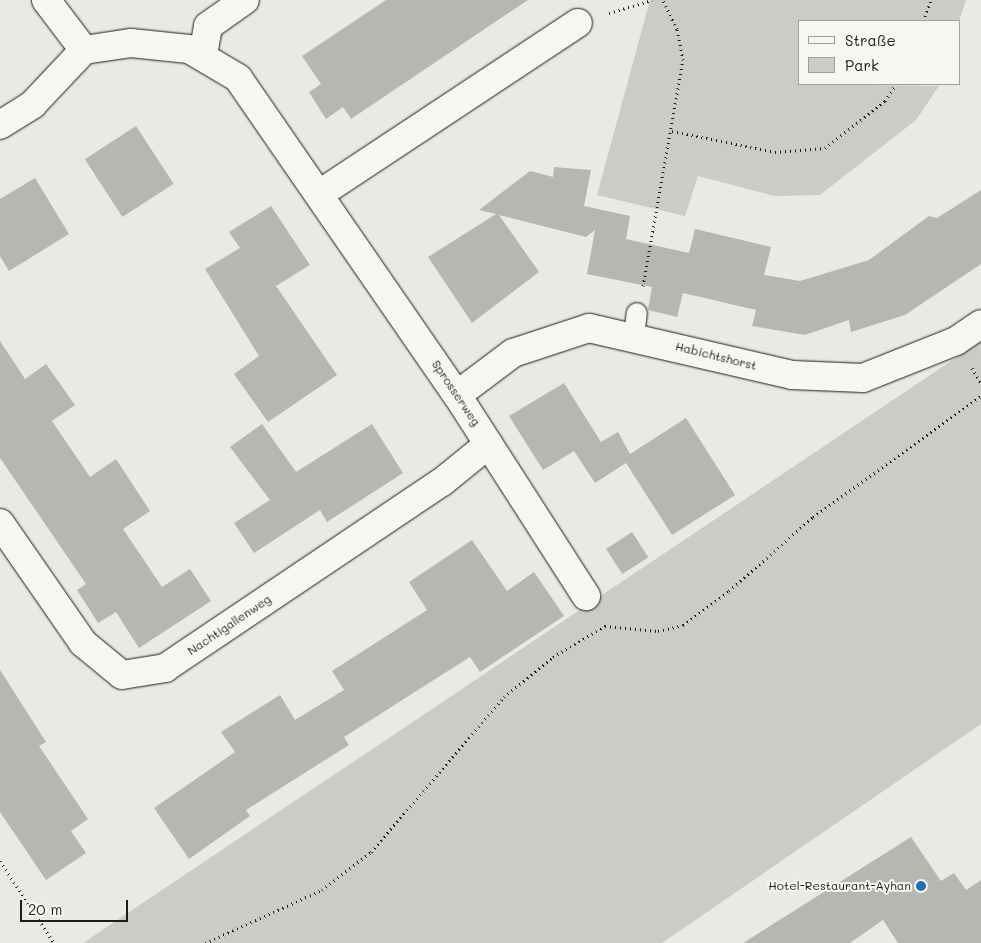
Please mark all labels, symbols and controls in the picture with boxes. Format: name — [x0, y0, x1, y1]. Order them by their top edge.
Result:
legend — [798, 20, 961, 85]
text: Straße — [845, 30, 896, 50]
text: Park — [845, 55, 879, 75]
street label: Habichtshorst — [674, 339, 758, 373]
street label: Sprosserweg — [429, 357, 483, 429]
street label: Nachtigallenweg — [185, 592, 273, 658]
place label: Hotel-Restaurant-Ayhan — [768, 879, 911, 893]
marker: Hotel-Restaurant-Ayhan — [915, 880, 927, 892]
scale bar — [22, 890, 130, 922]
text: 20 m — [28, 899, 62, 919]

